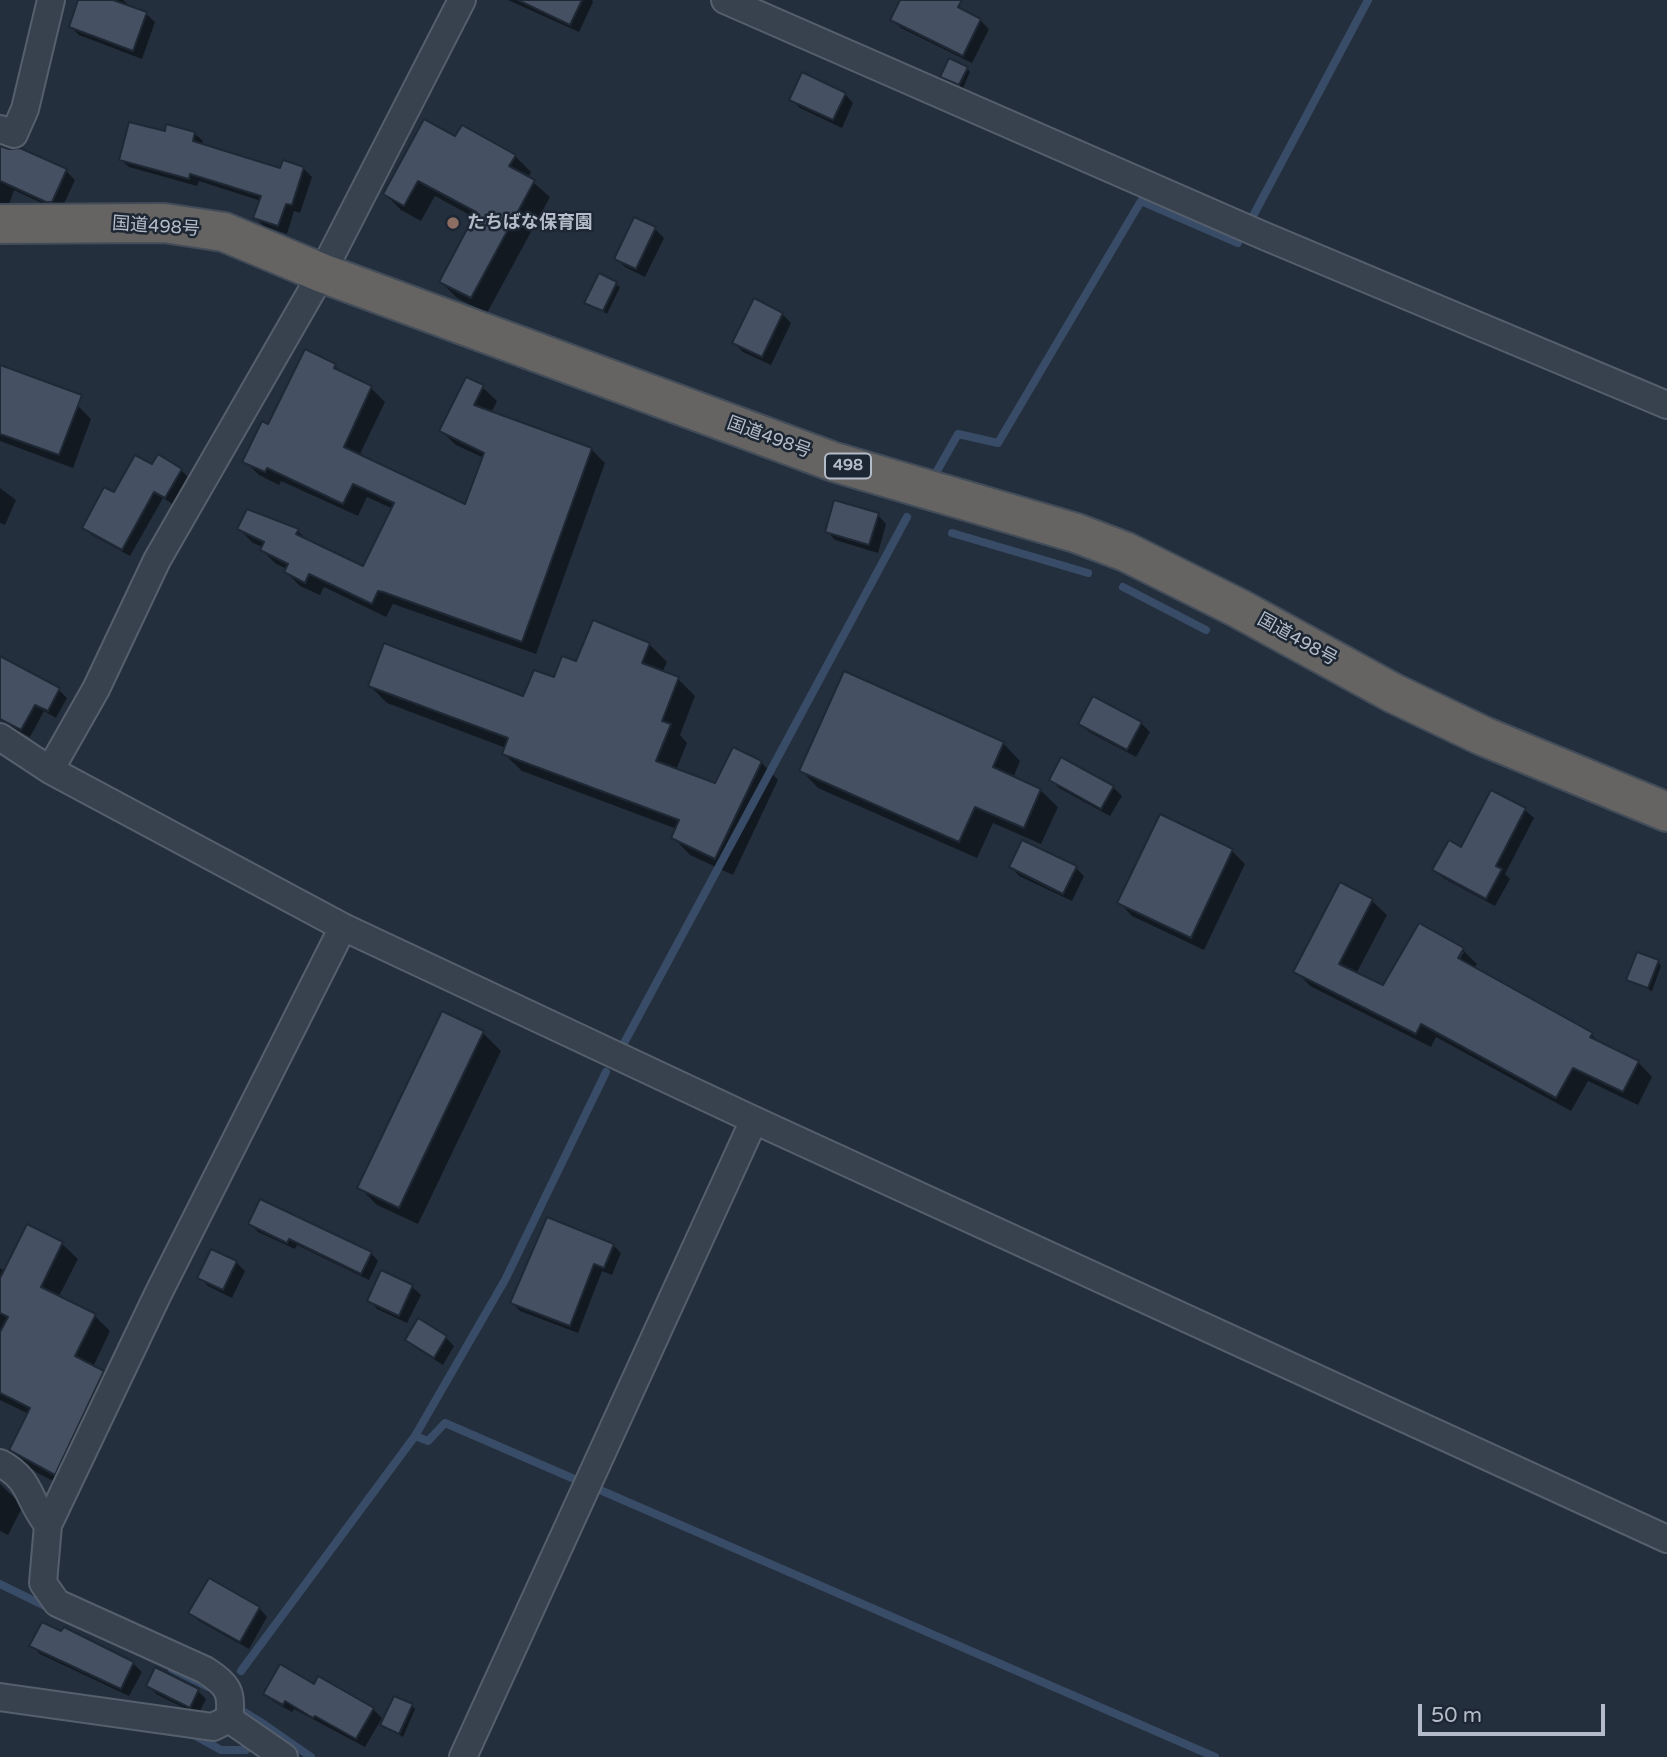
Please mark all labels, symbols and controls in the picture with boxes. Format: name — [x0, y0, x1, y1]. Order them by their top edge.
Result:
place label: たちばな保育園 — [467, 212, 593, 234]
street label: 国道498号 — [111, 213, 201, 241]
marker: たちばな保育園 — [445, 215, 461, 231]
street label: 国道498号 — [724, 413, 814, 463]
road number: 498 — [825, 453, 871, 478]
street label: 国道498号 — [1253, 609, 1341, 671]
scale bar — [1422, 1690, 1609, 1734]
text: 50 m — [1431, 1703, 1482, 1728]

